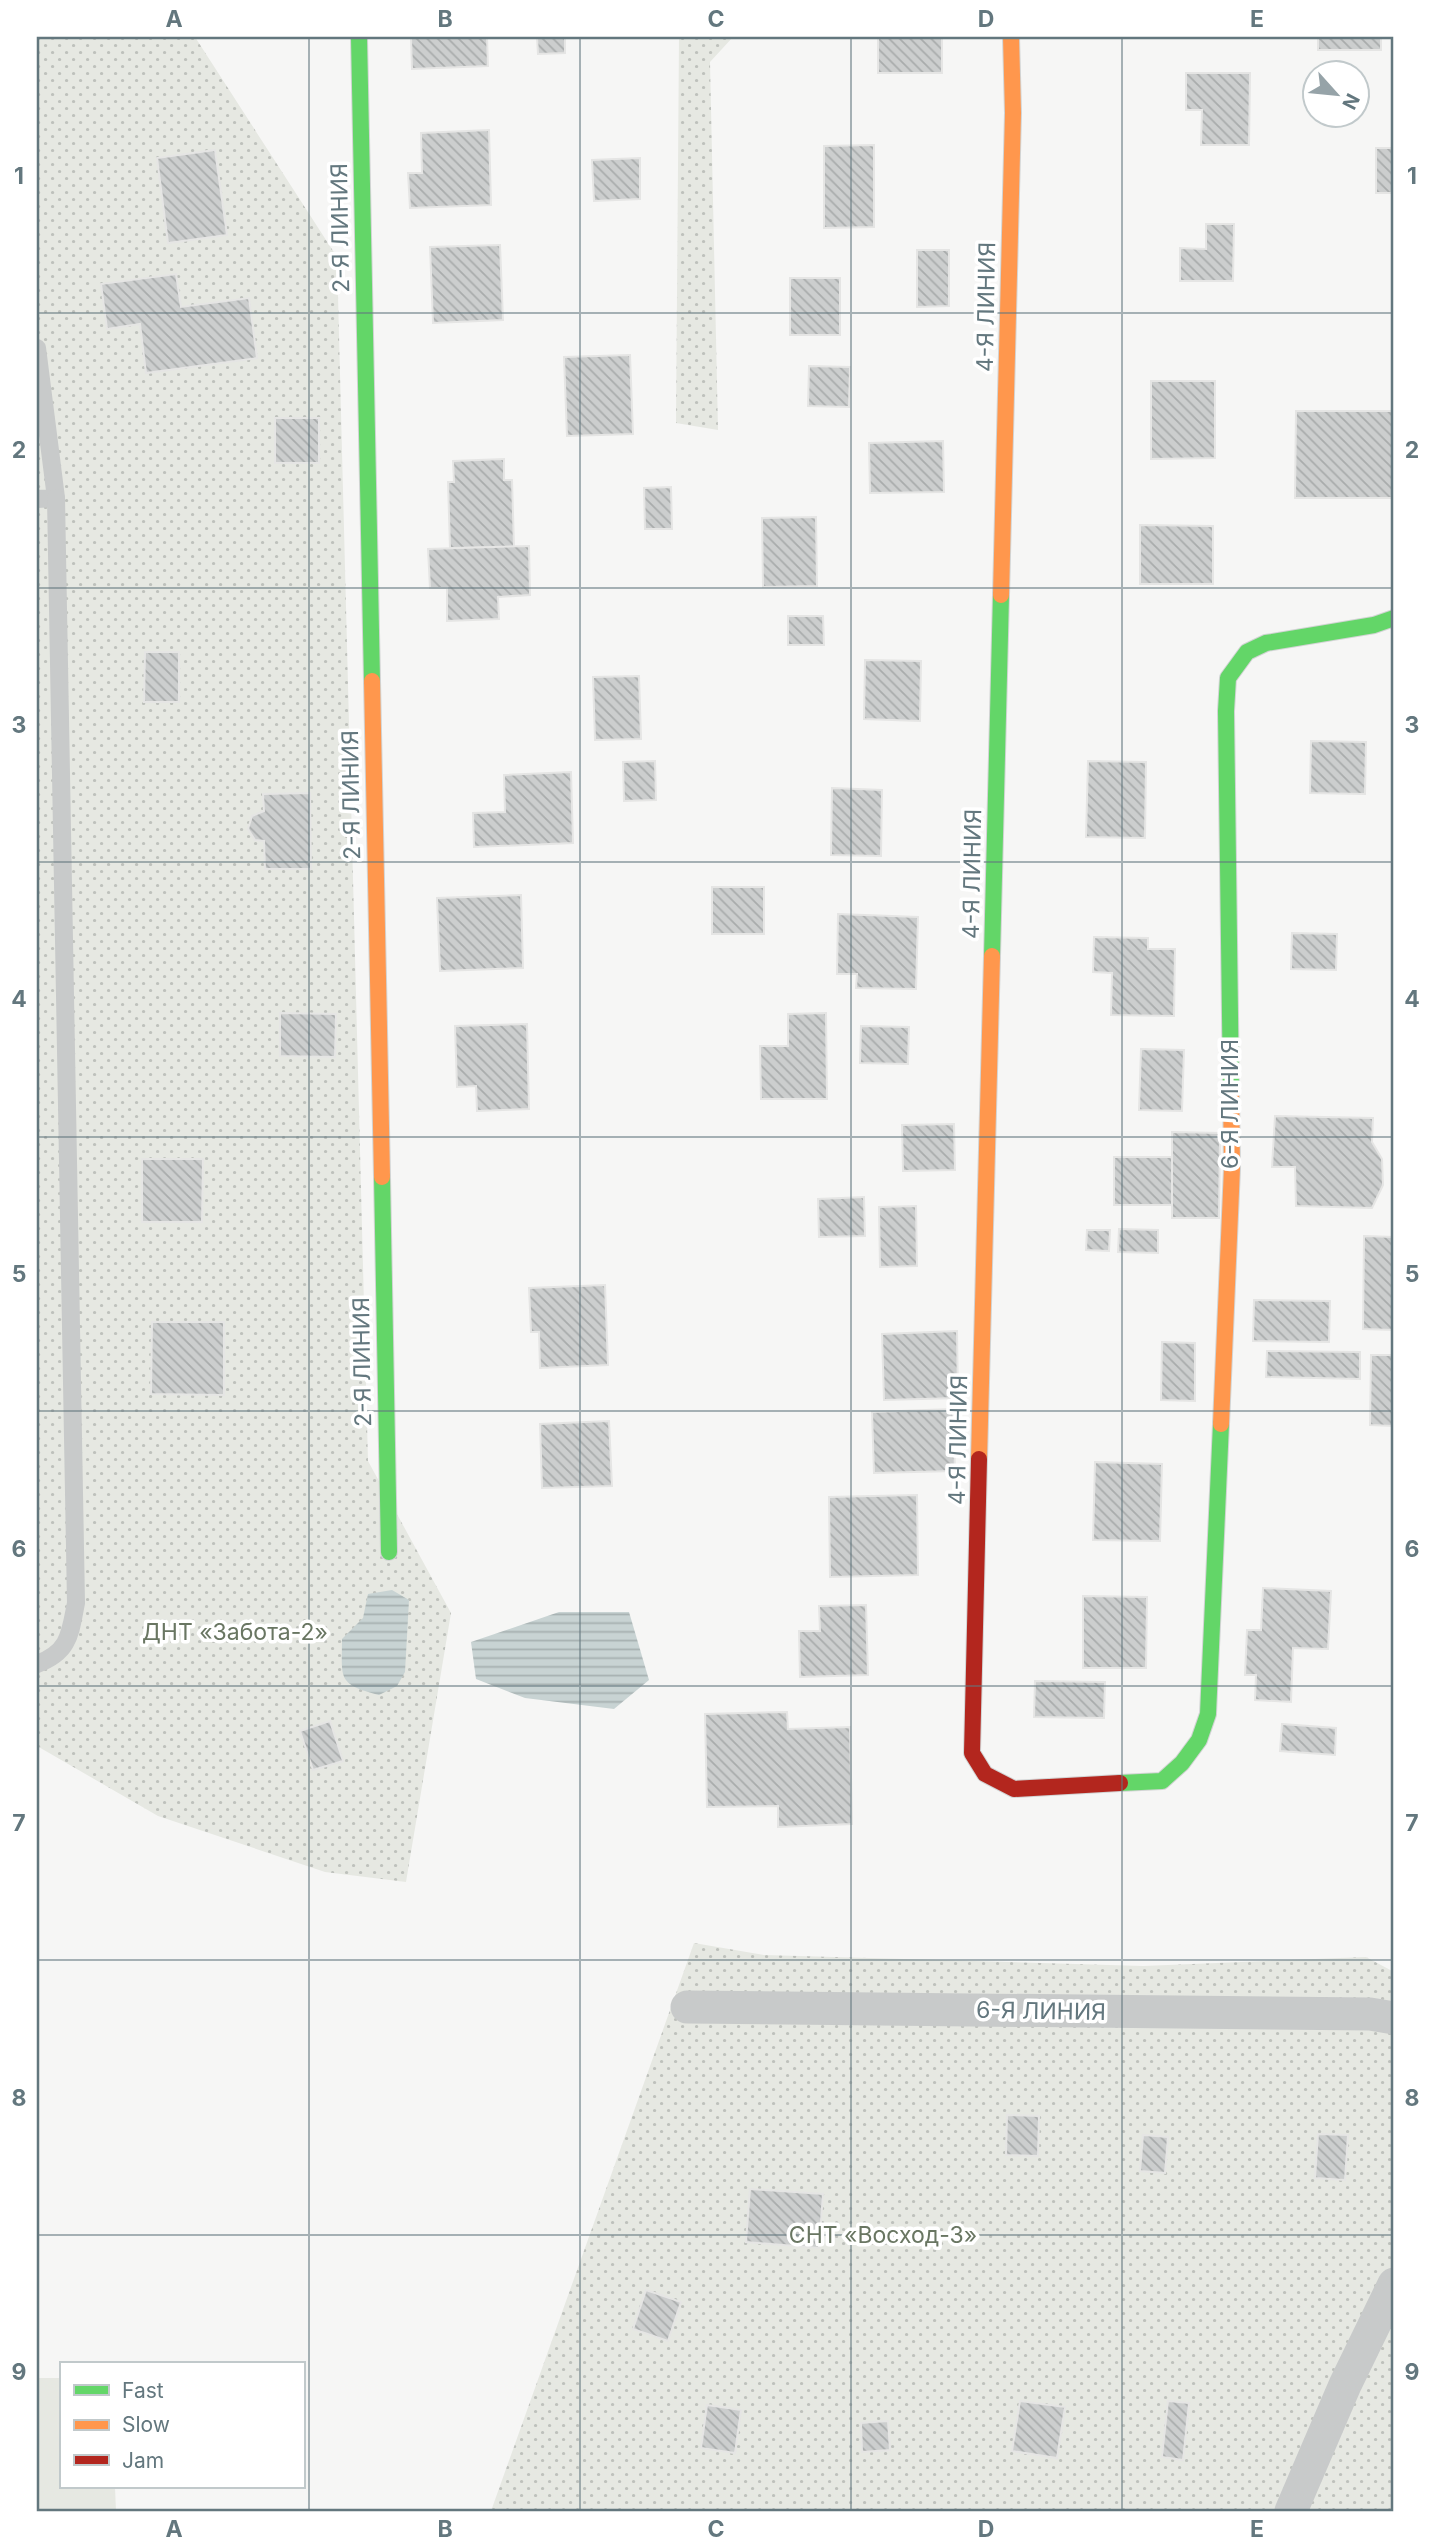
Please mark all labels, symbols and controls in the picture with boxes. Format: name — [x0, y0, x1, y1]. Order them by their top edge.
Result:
text: A — [165, 5, 183, 33]
text: B — [437, 5, 453, 33]
text: C — [707, 5, 725, 33]
text: D — [978, 5, 994, 33]
text: E — [1250, 5, 1264, 33]
north arrow — [1302, 60, 1372, 130]
text: N — [1337, 90, 1364, 113]
text: 1 — [14, 162, 24, 190]
text: 1 — [1407, 162, 1417, 190]
street label: 2-Я ЛИНИЯ — [325, 163, 355, 293]
street label: 4-Я ЛИНИЯ — [971, 242, 1001, 372]
text: 2 — [12, 436, 26, 464]
text: 2 — [1405, 436, 1419, 464]
text: 3 — [12, 711, 26, 739]
text: 3 — [1405, 711, 1419, 739]
street label: 2-Я ЛИНИЯ — [336, 730, 366, 860]
street label: 4-Я ЛИНИЯ — [957, 809, 987, 939]
text: 4 — [11, 985, 27, 1013]
text: 4 — [1404, 985, 1420, 1013]
street label: 6-Я ЛИНИЯ — [1216, 1039, 1244, 1169]
text: 5 — [12, 1260, 26, 1288]
text: 5 — [1405, 1260, 1419, 1288]
street label: 2-Я ЛИНИЯ — [347, 1297, 377, 1427]
street label: 4-Я ЛИНИЯ — [943, 1375, 973, 1505]
text: 6 — [12, 1535, 26, 1563]
text: 6 — [1405, 1535, 1419, 1563]
park label: ДНТ «Забота-2» — [142, 1618, 328, 1646]
text: 7 — [12, 1809, 26, 1837]
text: 7 — [1405, 1809, 1419, 1837]
street label: 6-Я ЛИНИЯ — [976, 1996, 1106, 2026]
text: 8 — [12, 2084, 26, 2112]
text: 8 — [1405, 2084, 1419, 2112]
park label: СНТ «Восход-3» — [789, 2221, 977, 2249]
text: 9 — [12, 2358, 26, 2386]
text: 9 — [1405, 2358, 1419, 2386]
legend — [60, 2362, 304, 2488]
text: Fast — [122, 2378, 164, 2403]
text: Slow — [122, 2412, 170, 2437]
text: Jam — [122, 2448, 164, 2473]
text: A — [165, 2515, 183, 2543]
text: B — [437, 2515, 453, 2543]
text: C — [707, 2515, 725, 2543]
text: D — [978, 2515, 994, 2543]
text: E — [1250, 2515, 1264, 2543]

